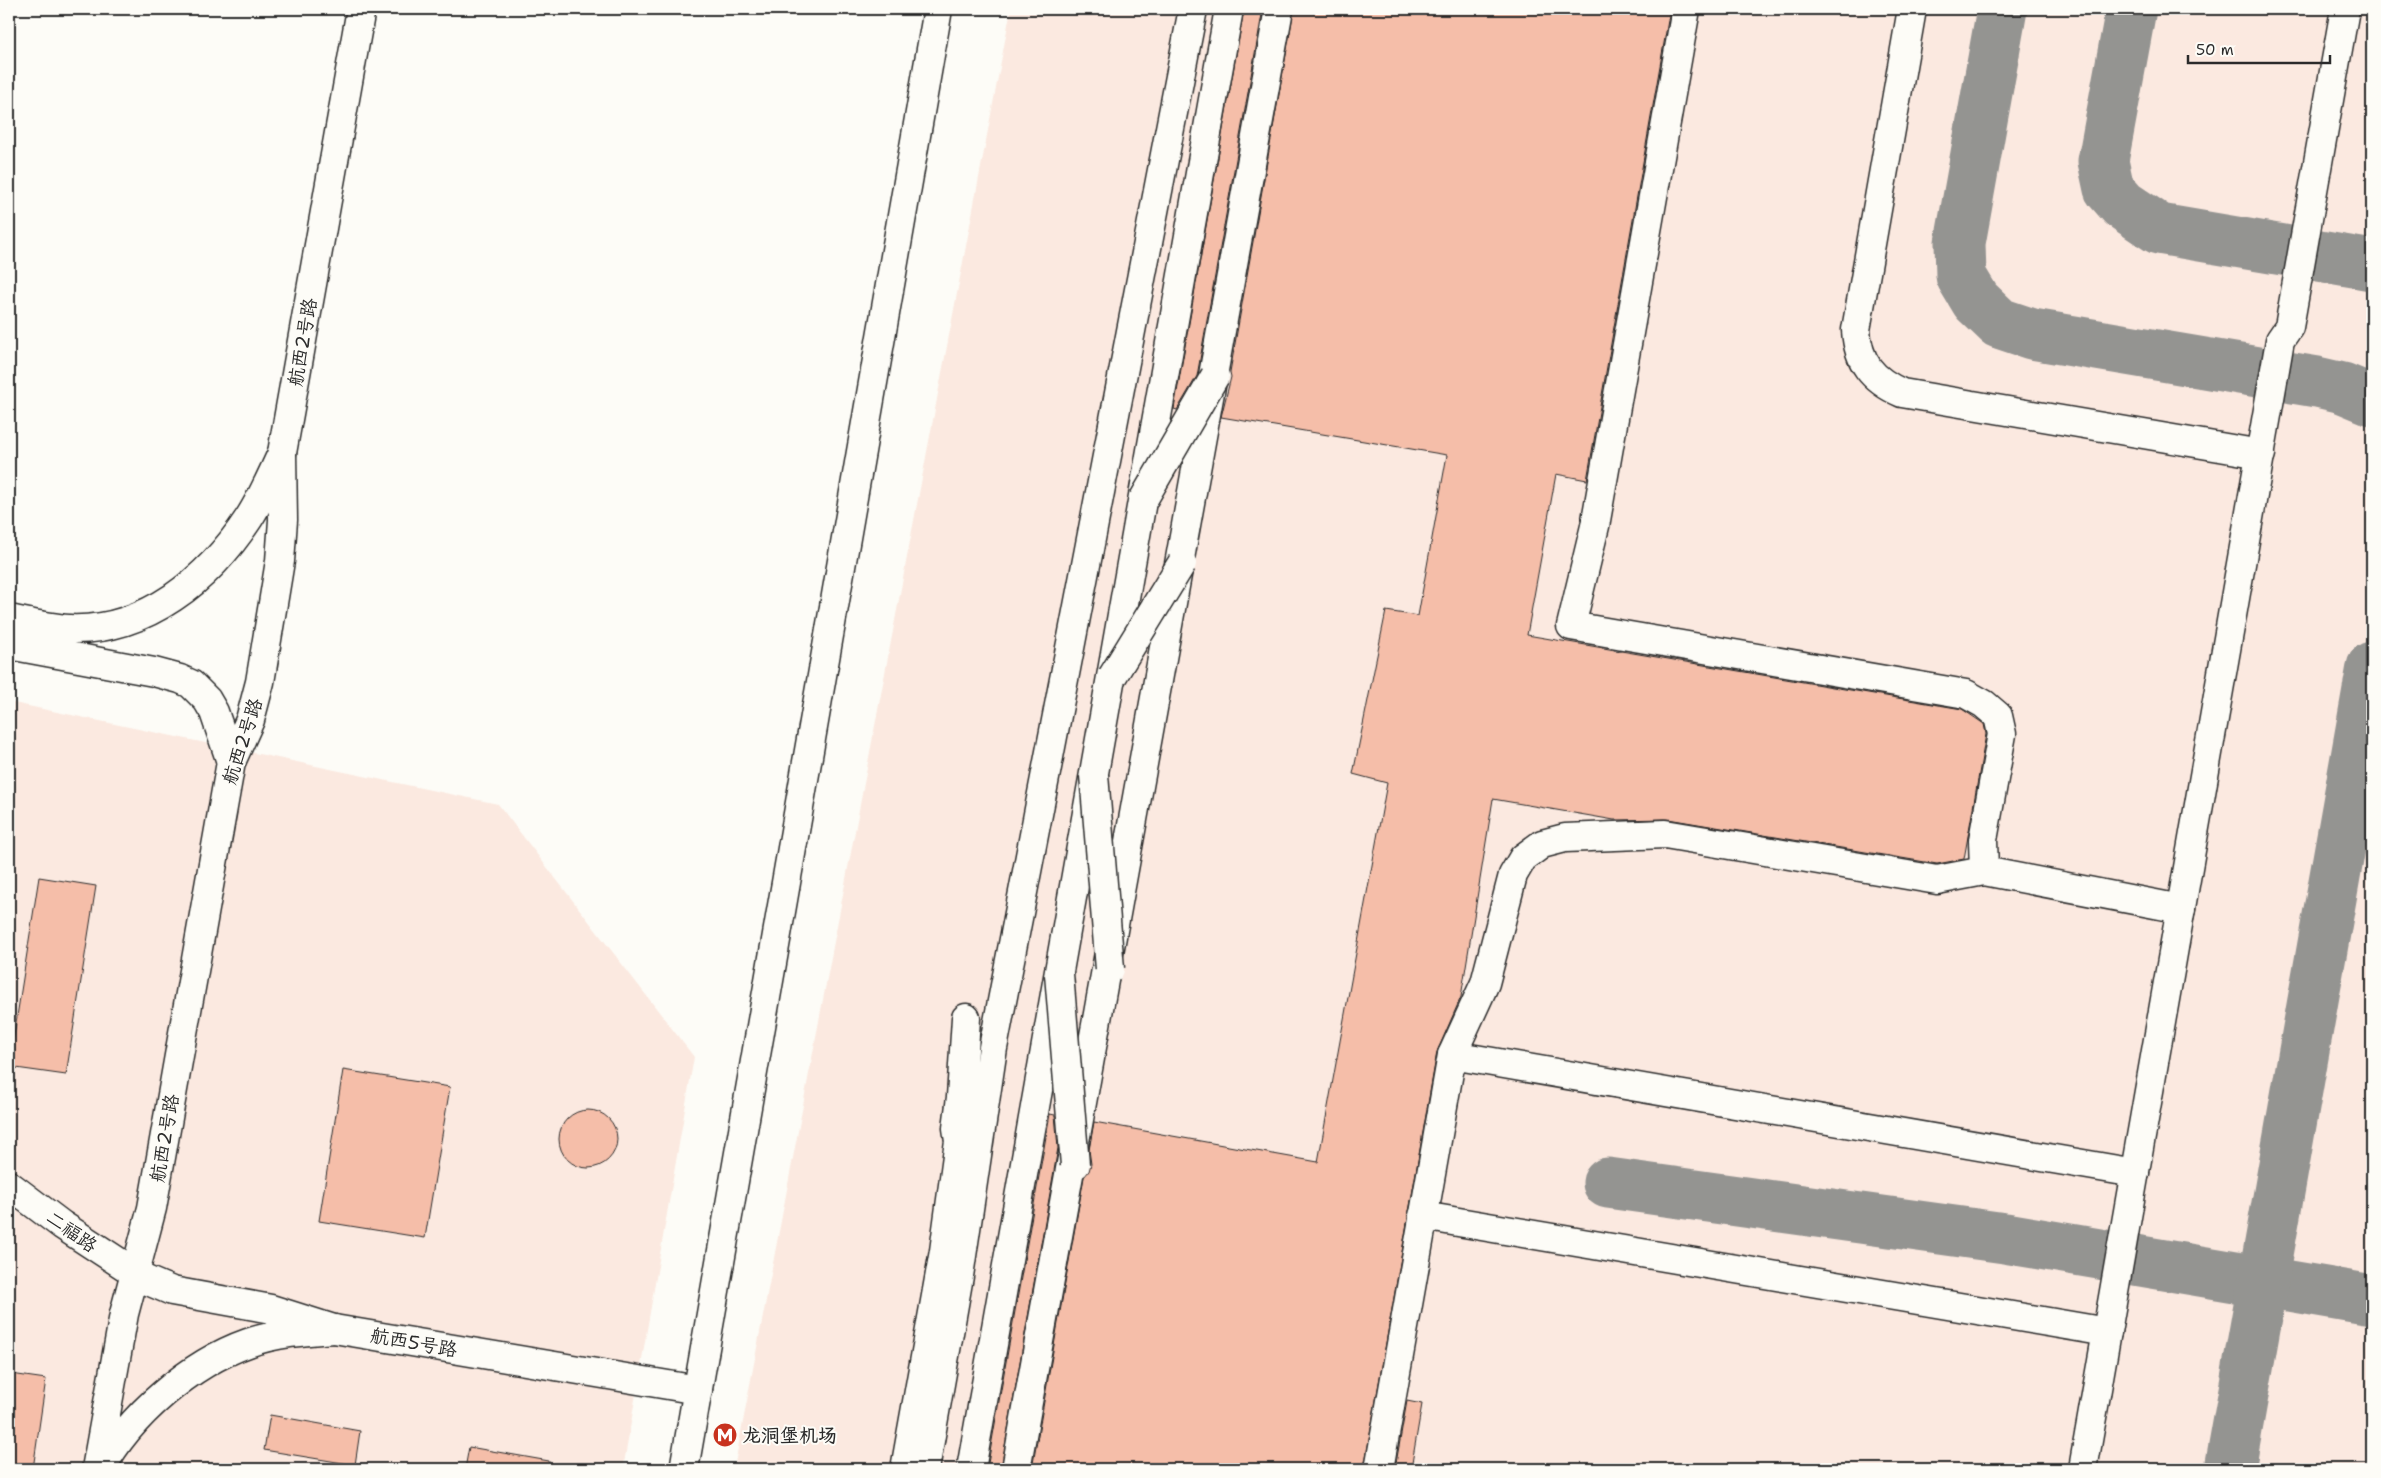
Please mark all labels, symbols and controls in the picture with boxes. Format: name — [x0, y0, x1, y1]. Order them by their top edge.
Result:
scale bar — [2188, 32, 2331, 64]
text: 50 m — [2196, 40, 2234, 60]
street label: 航西2号路 — [282, 296, 323, 388]
street label: 航西2号路 — [217, 695, 268, 787]
street label: 航西2号路 — [144, 1092, 185, 1184]
street label: 二福路 — [41, 1205, 102, 1258]
street label: 航西5号路 — [369, 1323, 459, 1362]
metro station icon: 龙洞堡机场 — [712, 1422, 738, 1448]
place label: 龙洞堡机场 — [742, 1423, 837, 1448]

